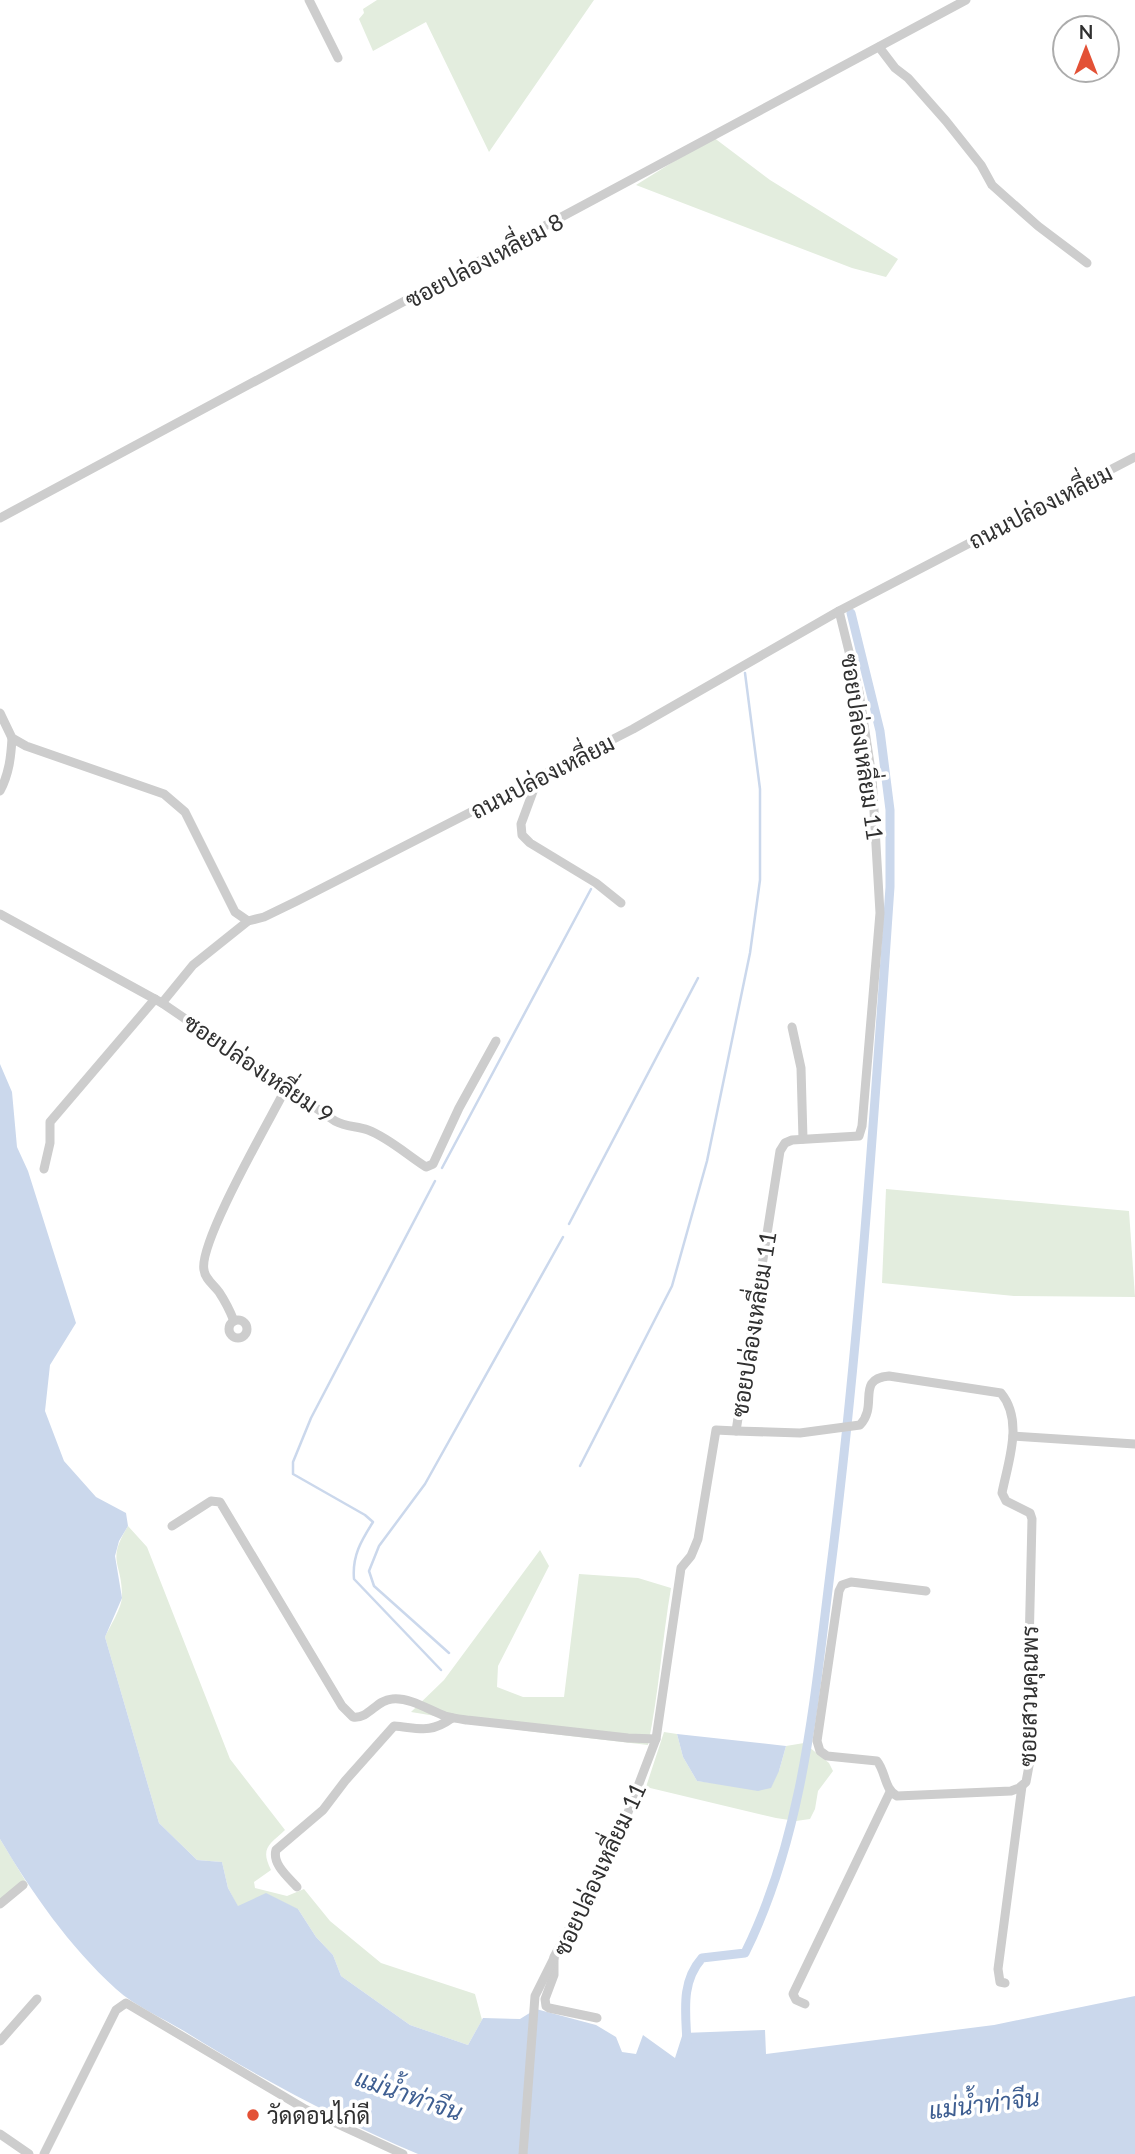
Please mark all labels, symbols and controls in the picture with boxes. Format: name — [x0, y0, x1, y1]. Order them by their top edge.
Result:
north arrow — [1051, 14, 1121, 84]
text: N — [1079, 20, 1093, 43]
street label: ซอยปล่องเหลี่ยม 8 — [397, 201, 568, 313]
street label: ถนนปล่องเหลี่ยม — [961, 452, 1116, 554]
street label: ซอยปล่องเหลี่ยม 11 — [836, 651, 896, 842]
street label: ถนนปล่องเหลี่ยม — [463, 722, 618, 824]
street label: ซอยปล่องเหลี่ยม 9 — [179, 1003, 343, 1128]
street label: ซอยปล่องเหลี่ยม 11 — [719, 1228, 782, 1419]
street label: ซอยสวนคุณพร — [1013, 1625, 1046, 1767]
street label: ซอยปล่องเหลี่ยม 11 — [541, 1775, 651, 1960]
water label: แม่น้ำท่าจีน — [352, 2058, 468, 2126]
water label: แม่น้ำท่าจีน — [926, 2078, 1041, 2124]
place label: วัดดอนไก่ดี — [267, 2100, 370, 2129]
marker: วัดดอนไก่ดี — [245, 2107, 261, 2123]

